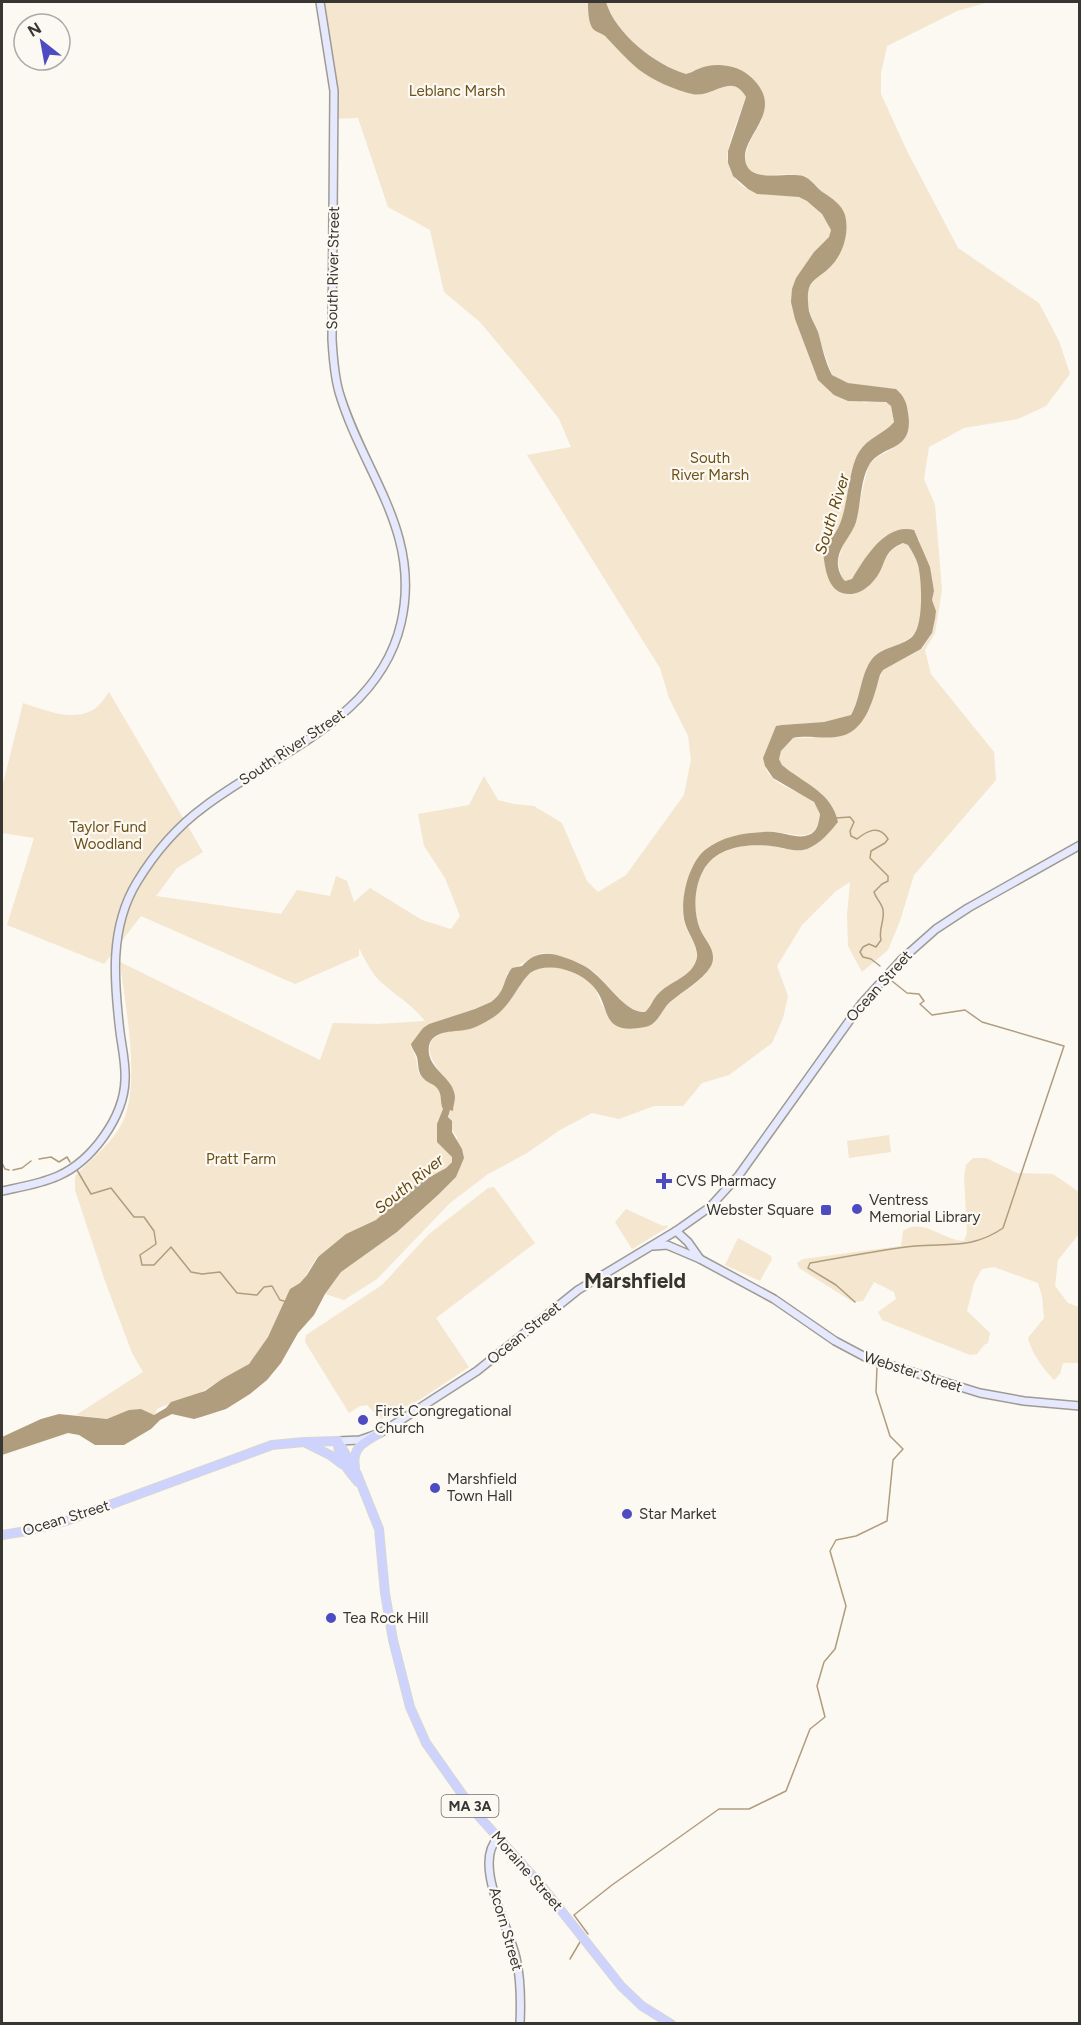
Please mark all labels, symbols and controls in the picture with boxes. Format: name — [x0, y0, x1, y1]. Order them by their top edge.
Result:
north arrow — [12, 12, 72, 72]
text: N — [24, 18, 45, 41]
park label: Leblanc Marsh — [409, 82, 505, 100]
street label: South River Street — [323, 206, 343, 330]
park label: South River Marsh — [671, 449, 749, 484]
water label: South River — [811, 471, 853, 557]
street label: South River Street — [236, 705, 348, 789]
park label: Taylor Fund Woodland — [69, 818, 147, 853]
street label: Ocean Street — [842, 946, 916, 1025]
park label: Pratt Farm — [206, 1150, 276, 1168]
water label: South River — [371, 1150, 448, 1218]
place label: CVS Pharmacy — [676, 1172, 776, 1190]
marker: CVS Pharmacy — [657, 1174, 671, 1188]
place label: Ventress Memorial Library — [869, 1191, 980, 1226]
place label: Webster Square — [706, 1201, 814, 1219]
marker: Ventress Memorial Library — [850, 1202, 864, 1216]
marker: Webster Square — [819, 1203, 833, 1217]
district label: Marshfield — [584, 1268, 686, 1293]
street label: Ocean Street — [483, 1298, 565, 1368]
street label: Webster Street — [862, 1348, 965, 1396]
place label: First Congregational Church — [375, 1402, 512, 1437]
marker: First Congregational Church — [356, 1413, 370, 1427]
place label: Marshfield Town Hall — [447, 1470, 517, 1505]
marker: Marshfield Town Hall — [428, 1481, 442, 1495]
street label: Ocean Street — [20, 1496, 112, 1540]
place label: Star Market — [639, 1505, 717, 1523]
marker: Star Market — [620, 1507, 634, 1521]
place label: Tea Rock Hill — [343, 1609, 428, 1627]
marker: Tea Rock Hill — [324, 1611, 338, 1625]
road number: MA 3A — [442, 1795, 498, 1817]
street label: Moraine Street — [487, 1827, 567, 1915]
street label: Acorn Street — [485, 1885, 527, 1973]

